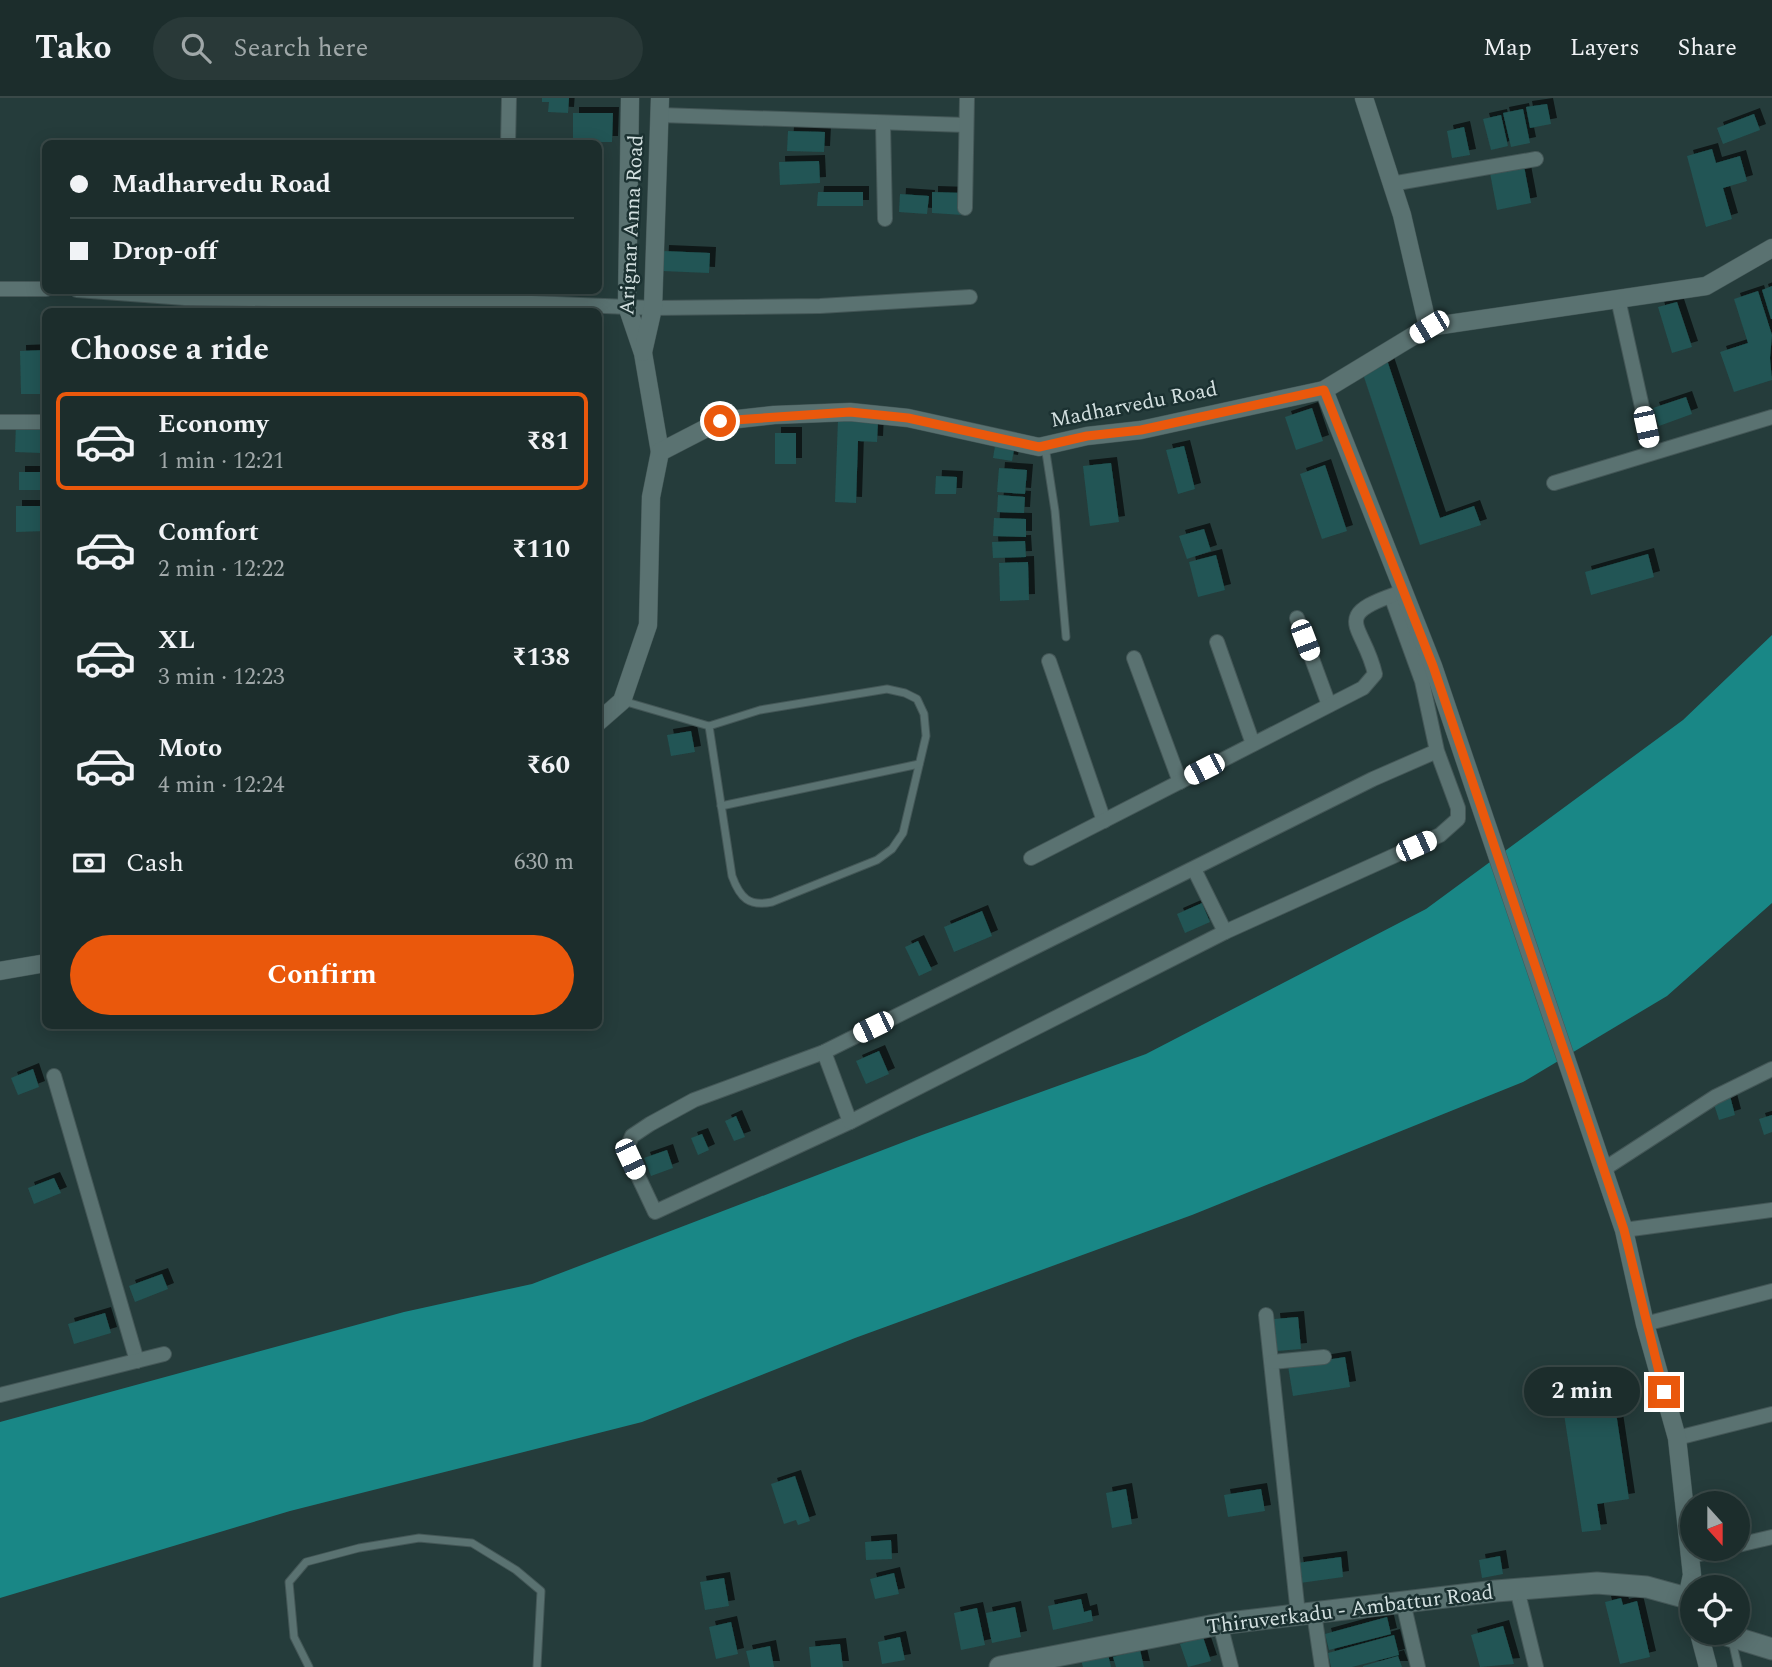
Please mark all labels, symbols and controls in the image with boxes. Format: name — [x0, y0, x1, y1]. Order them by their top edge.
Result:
search box — [153, 17, 643, 80]
text: Tako — [35, 23, 111, 73]
text: Search here — [233, 28, 368, 68]
icon: search — [177, 29, 215, 67]
text: Map — [1483, 30, 1532, 66]
text: Layers — [1570, 30, 1640, 66]
text: Share — [1678, 30, 1737, 66]
street label: Arignar Anna Road — [611, 134, 653, 316]
text: Madharvedu Road — [112, 164, 331, 204]
text: Drop-off — [112, 231, 217, 271]
car — [1406, 307, 1453, 347]
text: Choose a ride — [70, 325, 269, 374]
street label: Madharvedu Road — [1048, 373, 1220, 437]
text: Economy — [158, 404, 268, 444]
car — [1632, 404, 1661, 450]
route start — [704, 405, 736, 437]
icon: car — [74, 410, 137, 473]
text: ₹81 — [526, 421, 570, 461]
text: 1 min · 12:21 — [158, 444, 285, 479]
text: Comfort — [158, 512, 259, 552]
icon: car — [74, 518, 137, 581]
text: ₹110 — [512, 529, 570, 569]
text: 2 min · 12:22 — [158, 552, 285, 587]
car — [1288, 617, 1323, 663]
text: XL — [158, 620, 195, 660]
icon: car — [74, 626, 137, 689]
text: ₹138 — [512, 637, 570, 677]
text: 3 min · 12:23 — [158, 660, 285, 695]
text: Moto — [158, 728, 222, 768]
icon: car — [74, 734, 137, 797]
text: ₹60 — [526, 745, 570, 785]
car — [1181, 750, 1228, 788]
text: 4 min · 12:24 — [158, 768, 285, 803]
car — [1393, 828, 1440, 864]
text: Cash — [126, 843, 184, 883]
icon: cash — [70, 844, 108, 882]
text: 630 m — [514, 845, 574, 880]
button: Confirm — [70, 935, 574, 1015]
car — [850, 1008, 897, 1046]
car — [612, 1136, 649, 1182]
callout: 2 min — [1524, 1368, 1640, 1416]
text: 2 min — [1551, 1374, 1613, 1409]
route end — [1648, 1376, 1680, 1408]
north arrow — [1680, 1491, 1750, 1561]
map controls — [1680, 1491, 1750, 1645]
button: locate — [1680, 1575, 1750, 1645]
street label: Thiruverkadu - Ambattur Road — [1205, 1577, 1495, 1643]

